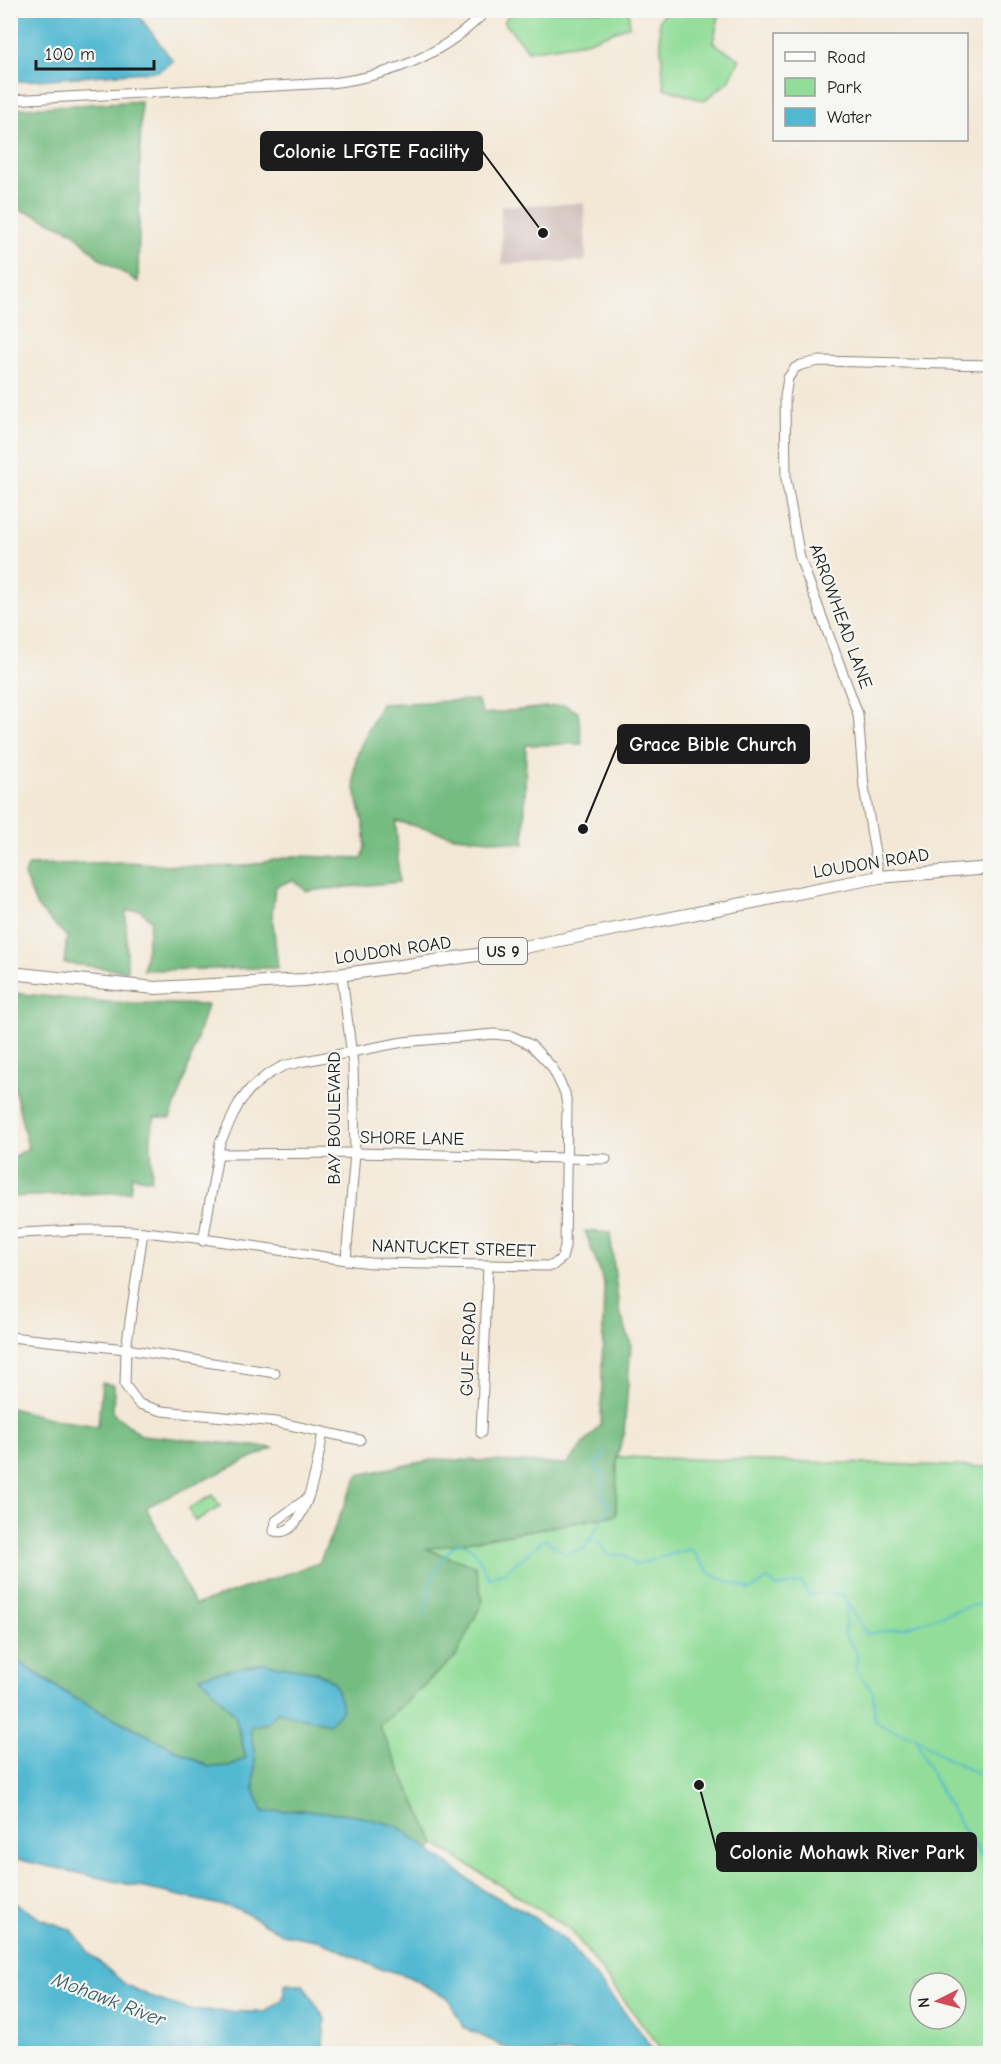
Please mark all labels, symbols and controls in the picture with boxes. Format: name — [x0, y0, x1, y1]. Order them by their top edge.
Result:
scale bar — [36, 33, 154, 71]
legend — [773, 33, 968, 141]
text: 100 m — [45, 44, 95, 65]
text: Road — [827, 47, 866, 68]
text: Park — [827, 77, 862, 98]
text: Water — [827, 107, 872, 128]
callout: Colonie LFGTE Facility — [261, 132, 482, 170]
text: Colonie LFGTE Facility — [273, 140, 470, 163]
street label: ARROWHEAD LANE — [805, 541, 877, 692]
callout: Grace Bible Church — [618, 725, 809, 763]
text: Grace Bible Church — [629, 733, 797, 756]
street label: LOUDON ROAD — [812, 844, 931, 883]
street label: LOUDON ROAD — [334, 932, 453, 969]
road number: US 9 — [479, 938, 527, 964]
street label: BAY BOULEVARD — [324, 1051, 345, 1185]
street label: SHORE LANE — [360, 1127, 464, 1150]
street label: NANTUCKET STREET — [371, 1235, 537, 1262]
street label: GULF ROAD — [456, 1301, 481, 1397]
callout: Colonie Mohawk River Park — [717, 1833, 976, 1871]
text: Colonie Mohawk River Park — [729, 1841, 965, 1864]
water label: Mohawk River — [48, 1967, 170, 2032]
north arrow — [908, 1971, 968, 2031]
text: N — [915, 1996, 934, 2009]

